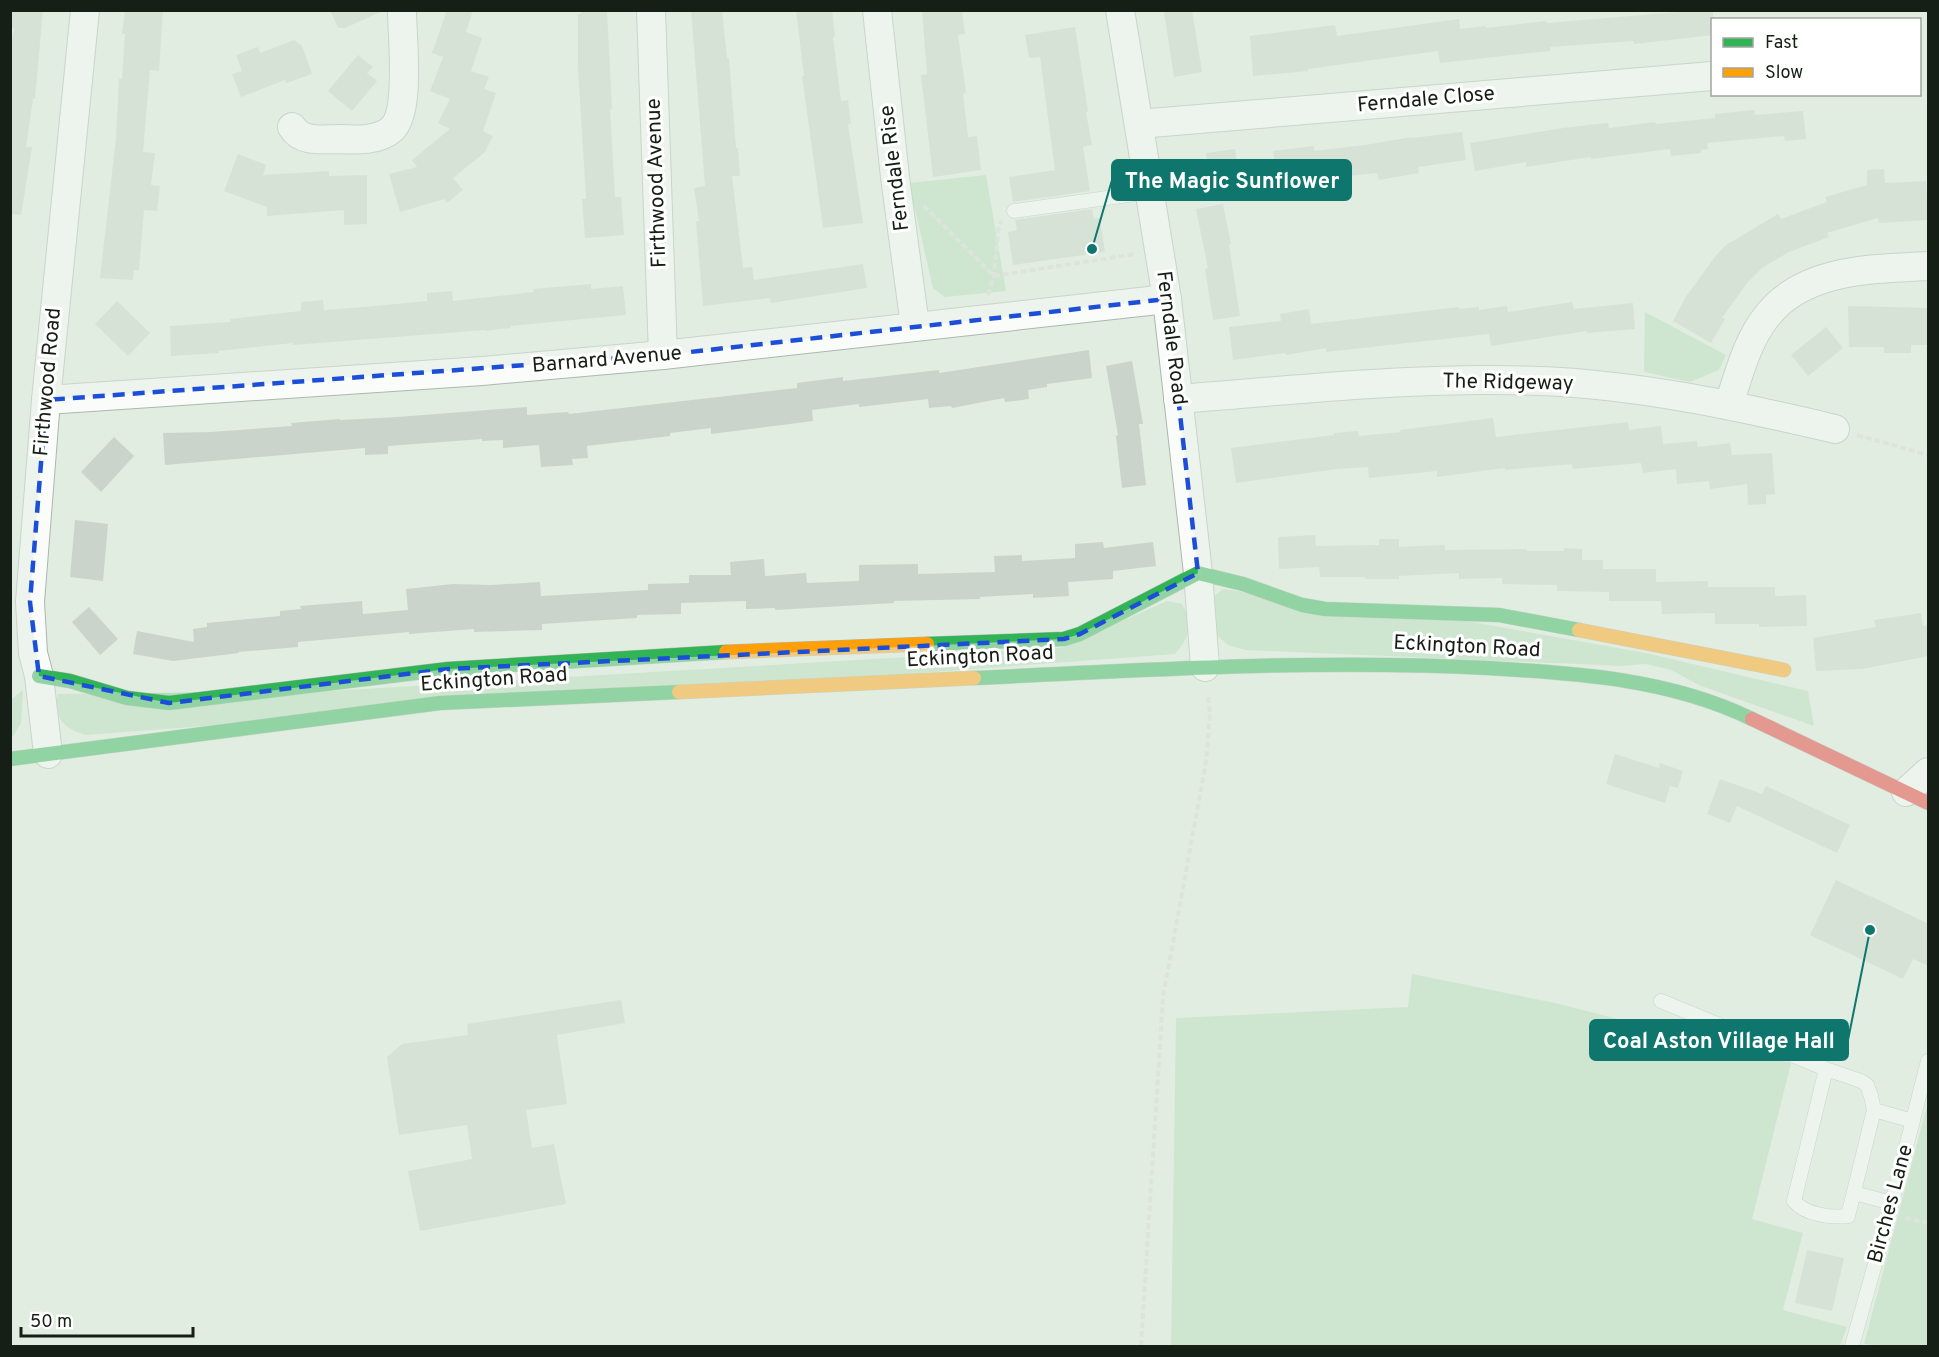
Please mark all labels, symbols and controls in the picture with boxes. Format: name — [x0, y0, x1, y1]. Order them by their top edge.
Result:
legend — [1711, 18, 1921, 96]
text: Fast — [1765, 32, 1798, 55]
text: Slow — [1765, 62, 1803, 85]
street label: Ferndale Close — [1356, 81, 1496, 119]
street label: Firthwood Avenue — [641, 98, 673, 268]
street label: Ferndale Rise — [874, 103, 916, 233]
callout: The Magic Sunflower — [1112, 160, 1351, 200]
text: The Magic Sunflower — [1125, 169, 1339, 196]
street label: Ferndale Road — [1149, 269, 1193, 407]
street label: Firthwood Road — [28, 307, 68, 457]
street label: Barnard Avenue — [531, 340, 683, 380]
street label: The Ridgeway — [1442, 368, 1574, 398]
street label: Eckington Road — [1393, 630, 1541, 664]
street label: Eckington Road — [906, 640, 1054, 674]
street label: Eckington Road — [419, 661, 569, 699]
callout: Coal Aston Village Hall — [1590, 1020, 1848, 1060]
text: Coal Aston Village Hall — [1603, 1029, 1835, 1056]
street label: Birches Lane — [1862, 1142, 1920, 1266]
scale bar — [21, 1300, 194, 1338]
text: 50 m — [30, 1311, 72, 1334]

